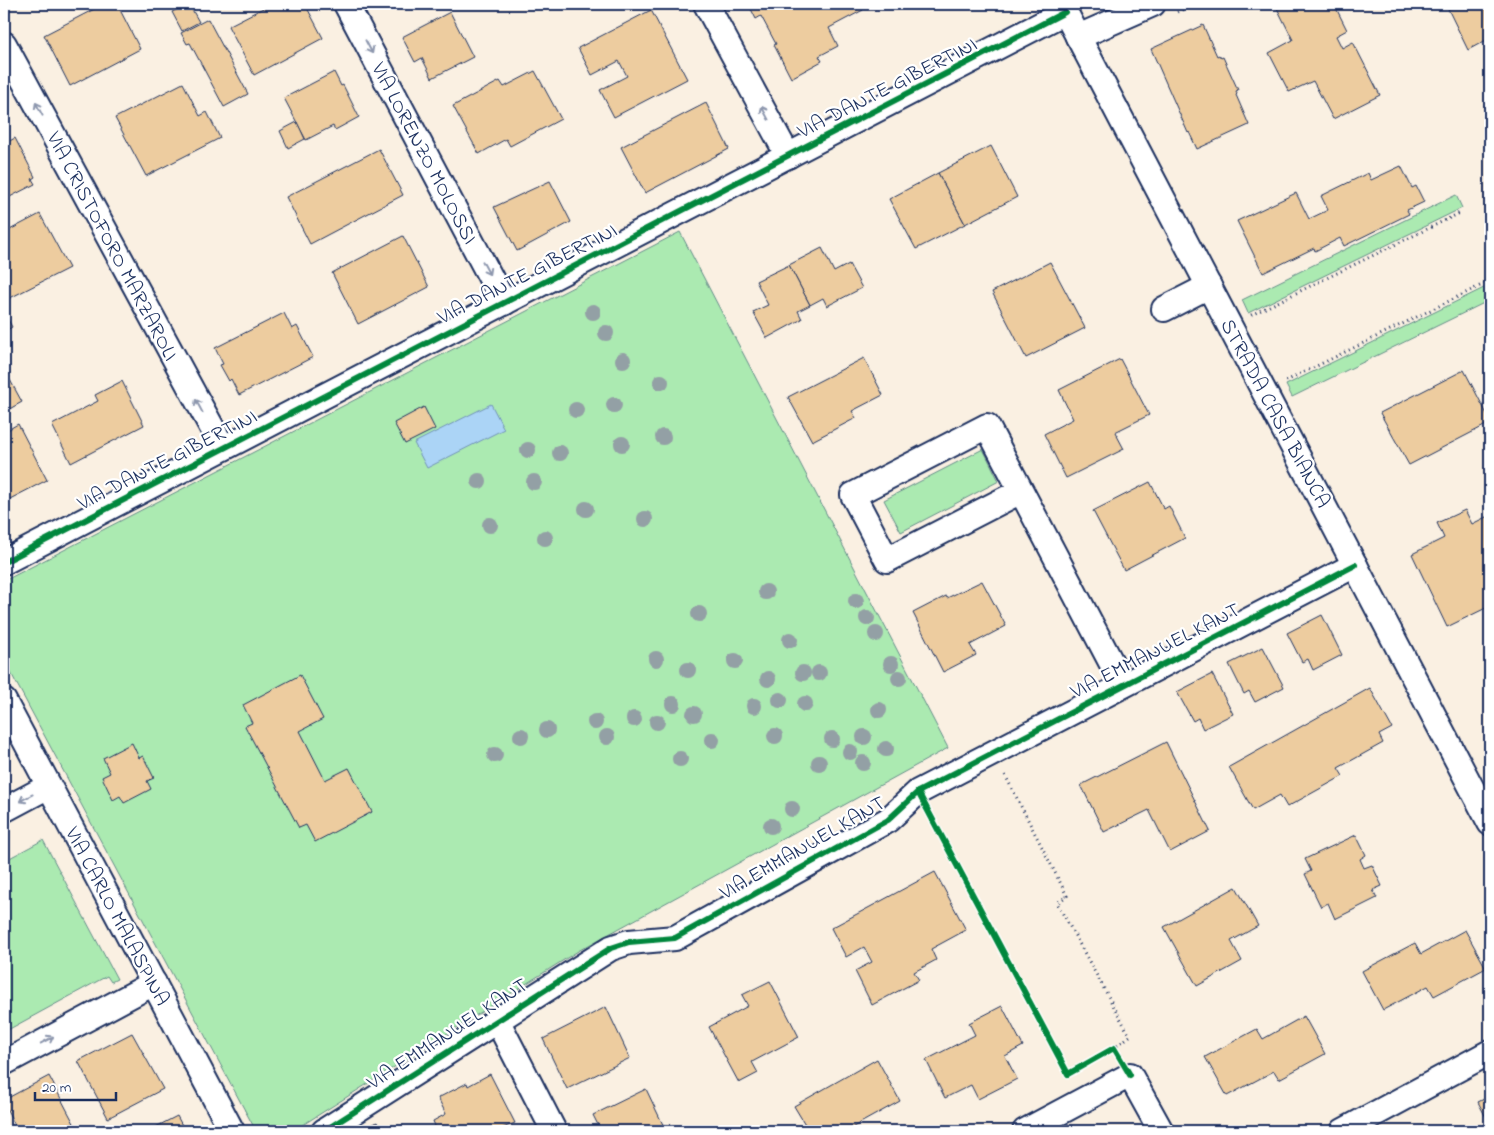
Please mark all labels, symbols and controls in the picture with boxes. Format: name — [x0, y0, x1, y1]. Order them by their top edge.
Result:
street label: VIA DANTE GIBERTINI — [792, 30, 983, 148]
one-way arrow — [364, 39, 374, 54]
street label: VIA LORENZO MOLOSSI — [362, 57, 484, 250]
one-way arrow — [34, 101, 44, 116]
one-way arrow — [760, 106, 769, 121]
street label: VIA CRISTOFORO MARZAROLI — [37, 126, 185, 367]
street label: VIA DANTE GIBERTINI — [432, 216, 623, 334]
one-way arrow — [481, 260, 491, 275]
street label: STRADA CASA BIANCA — [1212, 314, 1337, 514]
one-way arrow — [194, 399, 204, 413]
street label: VIA DANTE GIBERTINI — [72, 402, 263, 520]
street label: VIA EMMANUEL KANT — [1065, 596, 1246, 708]
street label: VIA EMMANUEL KANT — [714, 789, 891, 909]
one-way arrow — [19, 793, 34, 803]
street label: VIA CARLO MALASPINA — [56, 821, 176, 1012]
street label: VIA EMMANUEL KANT — [361, 971, 535, 1099]
one-way arrow — [39, 1035, 54, 1044]
scale bar — [35, 1070, 116, 1102]
text: 20 m — [42, 1077, 72, 1099]

